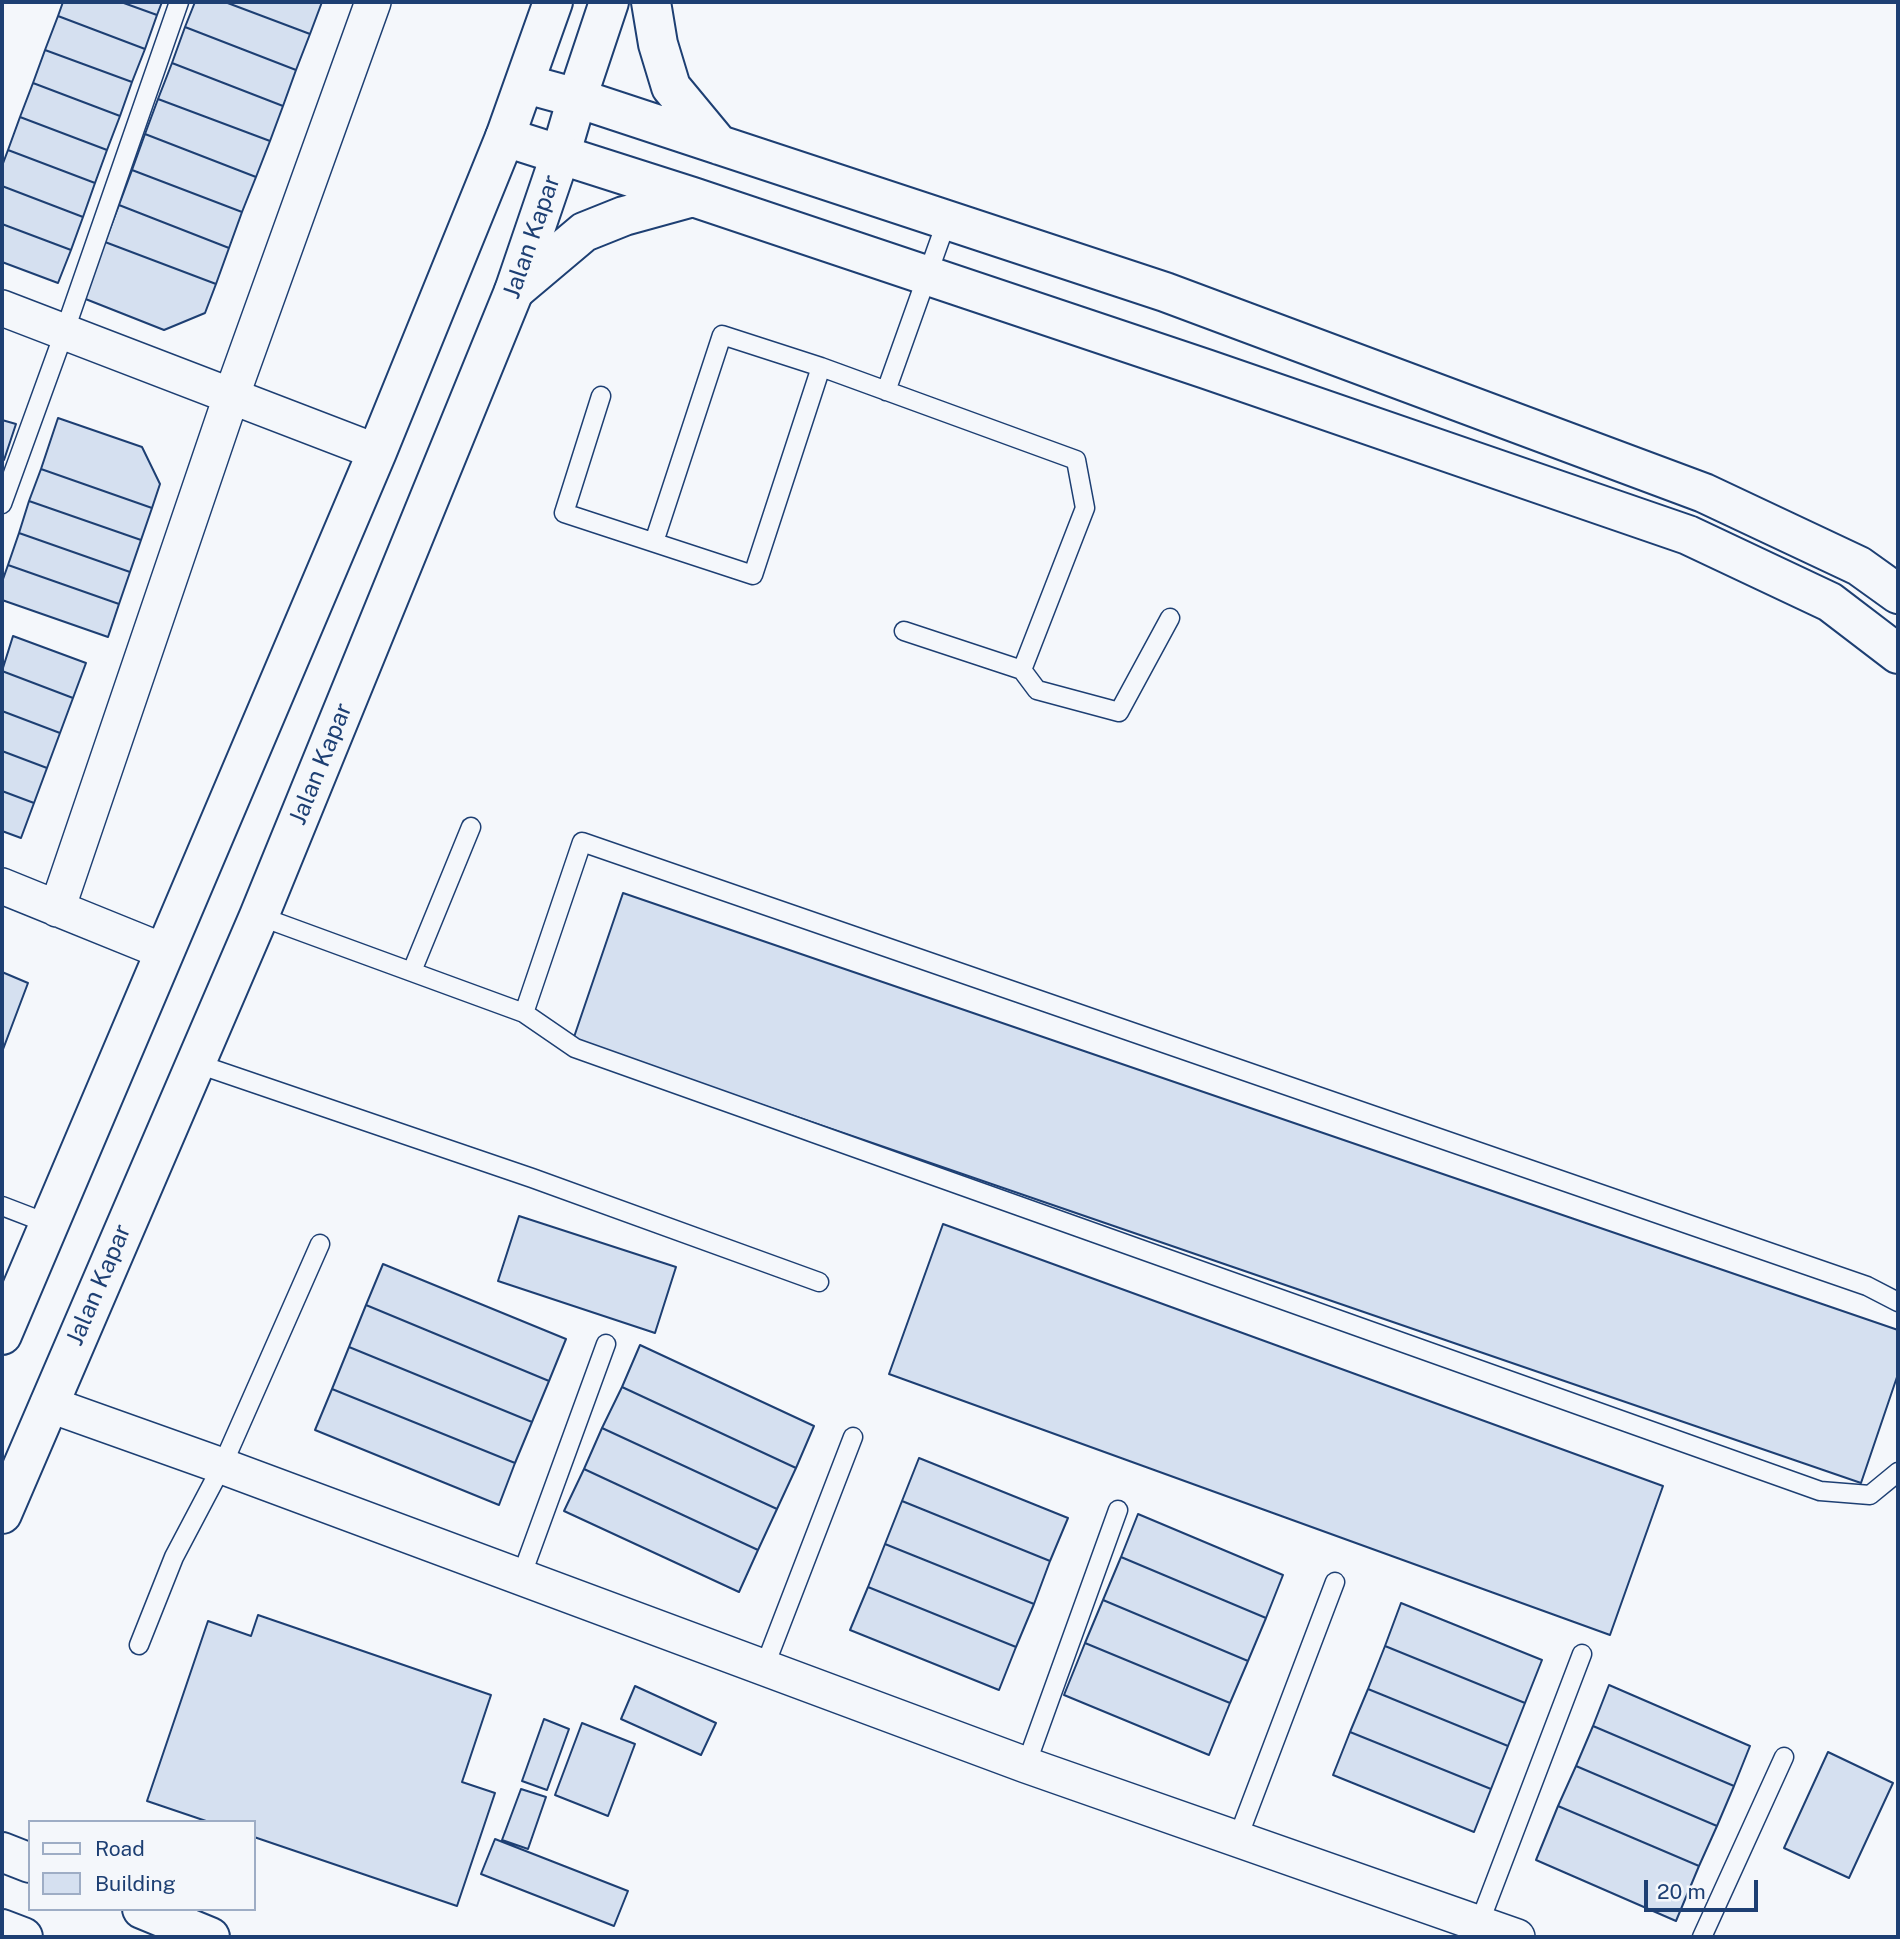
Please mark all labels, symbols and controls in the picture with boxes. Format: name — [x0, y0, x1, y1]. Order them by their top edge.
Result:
street label: Jalan Kapar — [497, 171, 567, 303]
street label: Jalan Kapar — [283, 699, 359, 829]
street label: Jalan Kapar — [61, 1220, 137, 1350]
legend — [28, 1820, 256, 1911]
text: Road — [95, 1836, 145, 1861]
scale bar — [1648, 1866, 1762, 1910]
text: Building — [95, 1871, 176, 1896]
text: 20 m — [1657, 1879, 1706, 1904]

